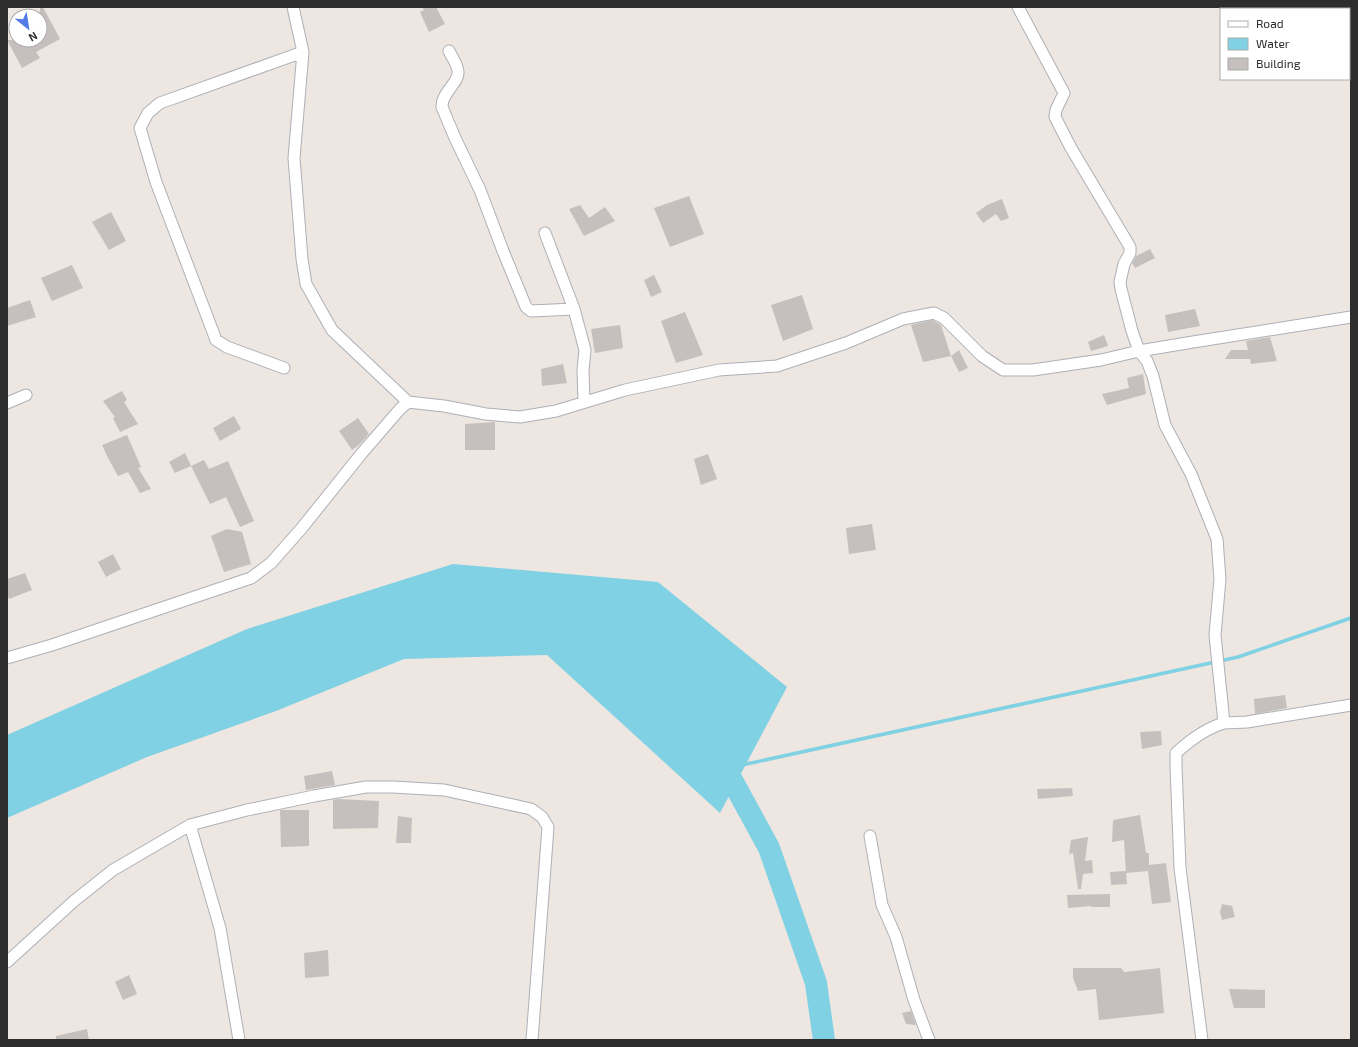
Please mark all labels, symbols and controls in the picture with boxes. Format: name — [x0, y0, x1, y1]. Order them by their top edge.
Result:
north arrow — [8, 8, 48, 48]
legend — [1220, 8, 1350, 80]
text: Road — [1256, 16, 1284, 30]
text: N — [27, 29, 40, 45]
text: Water — [1256, 36, 1290, 50]
text: Building — [1256, 56, 1301, 70]

